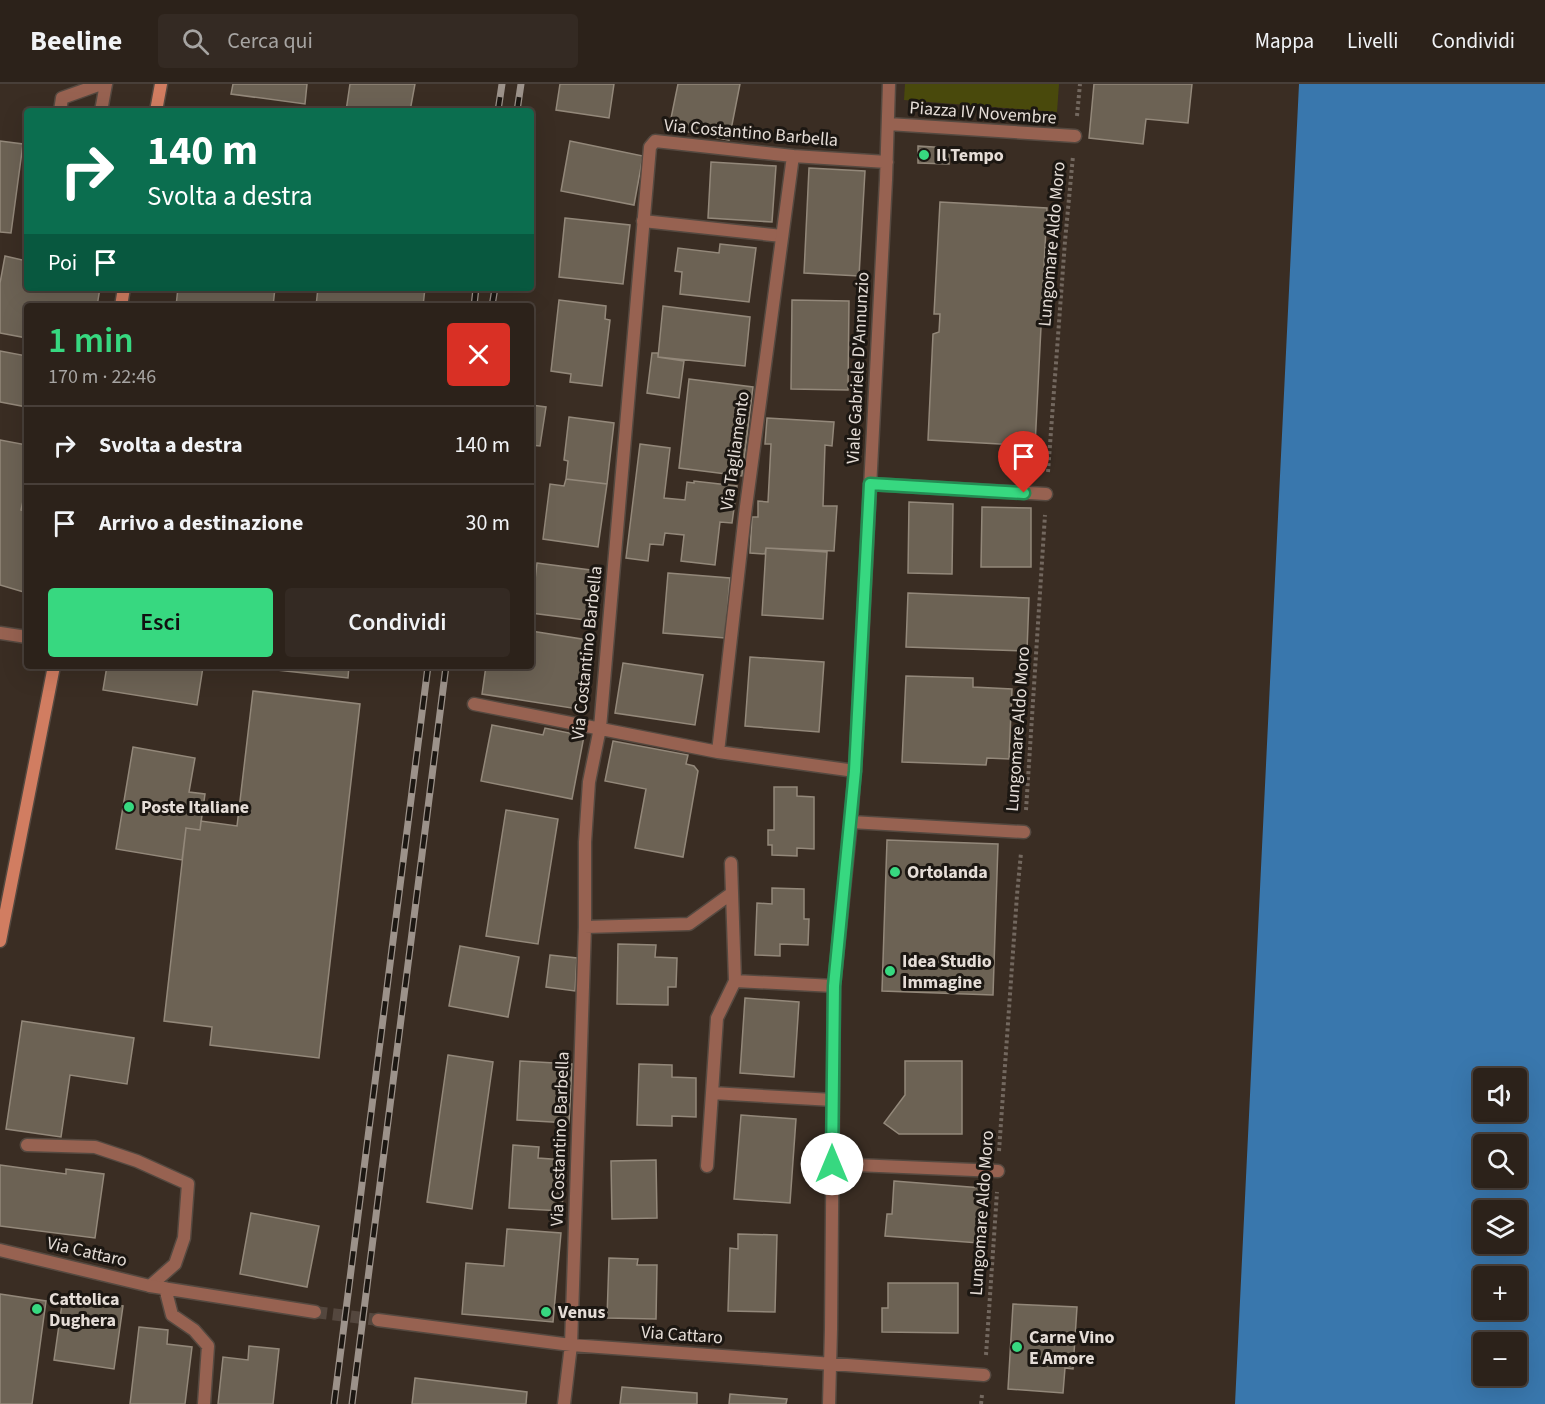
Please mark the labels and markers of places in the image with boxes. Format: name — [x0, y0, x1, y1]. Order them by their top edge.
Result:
place label: Il Tempo — [936, 143, 1004, 168]
marker: Il Tempo — [917, 148, 931, 162]
pin — [998, 431, 1049, 493]
place label: Poste Italiane — [141, 795, 249, 820]
marker: Poste Italiane — [122, 800, 136, 814]
place label: Ortolanda — [907, 860, 988, 885]
marker: Ortolanda — [888, 865, 902, 879]
place label: Idea Studio Immagine — [902, 949, 992, 995]
marker: Idea Studio Immagine — [883, 964, 897, 978]
place label: Cattolica Dughera — [49, 1287, 120, 1333]
place label: Venus — [557, 1300, 606, 1325]
marker: Cattolica Dughera — [30, 1302, 44, 1316]
marker: Venus — [539, 1305, 553, 1319]
place label: Carne Vino E Amore — [1029, 1325, 1115, 1371]
marker: Carne Vino E Amore — [1010, 1340, 1024, 1354]

